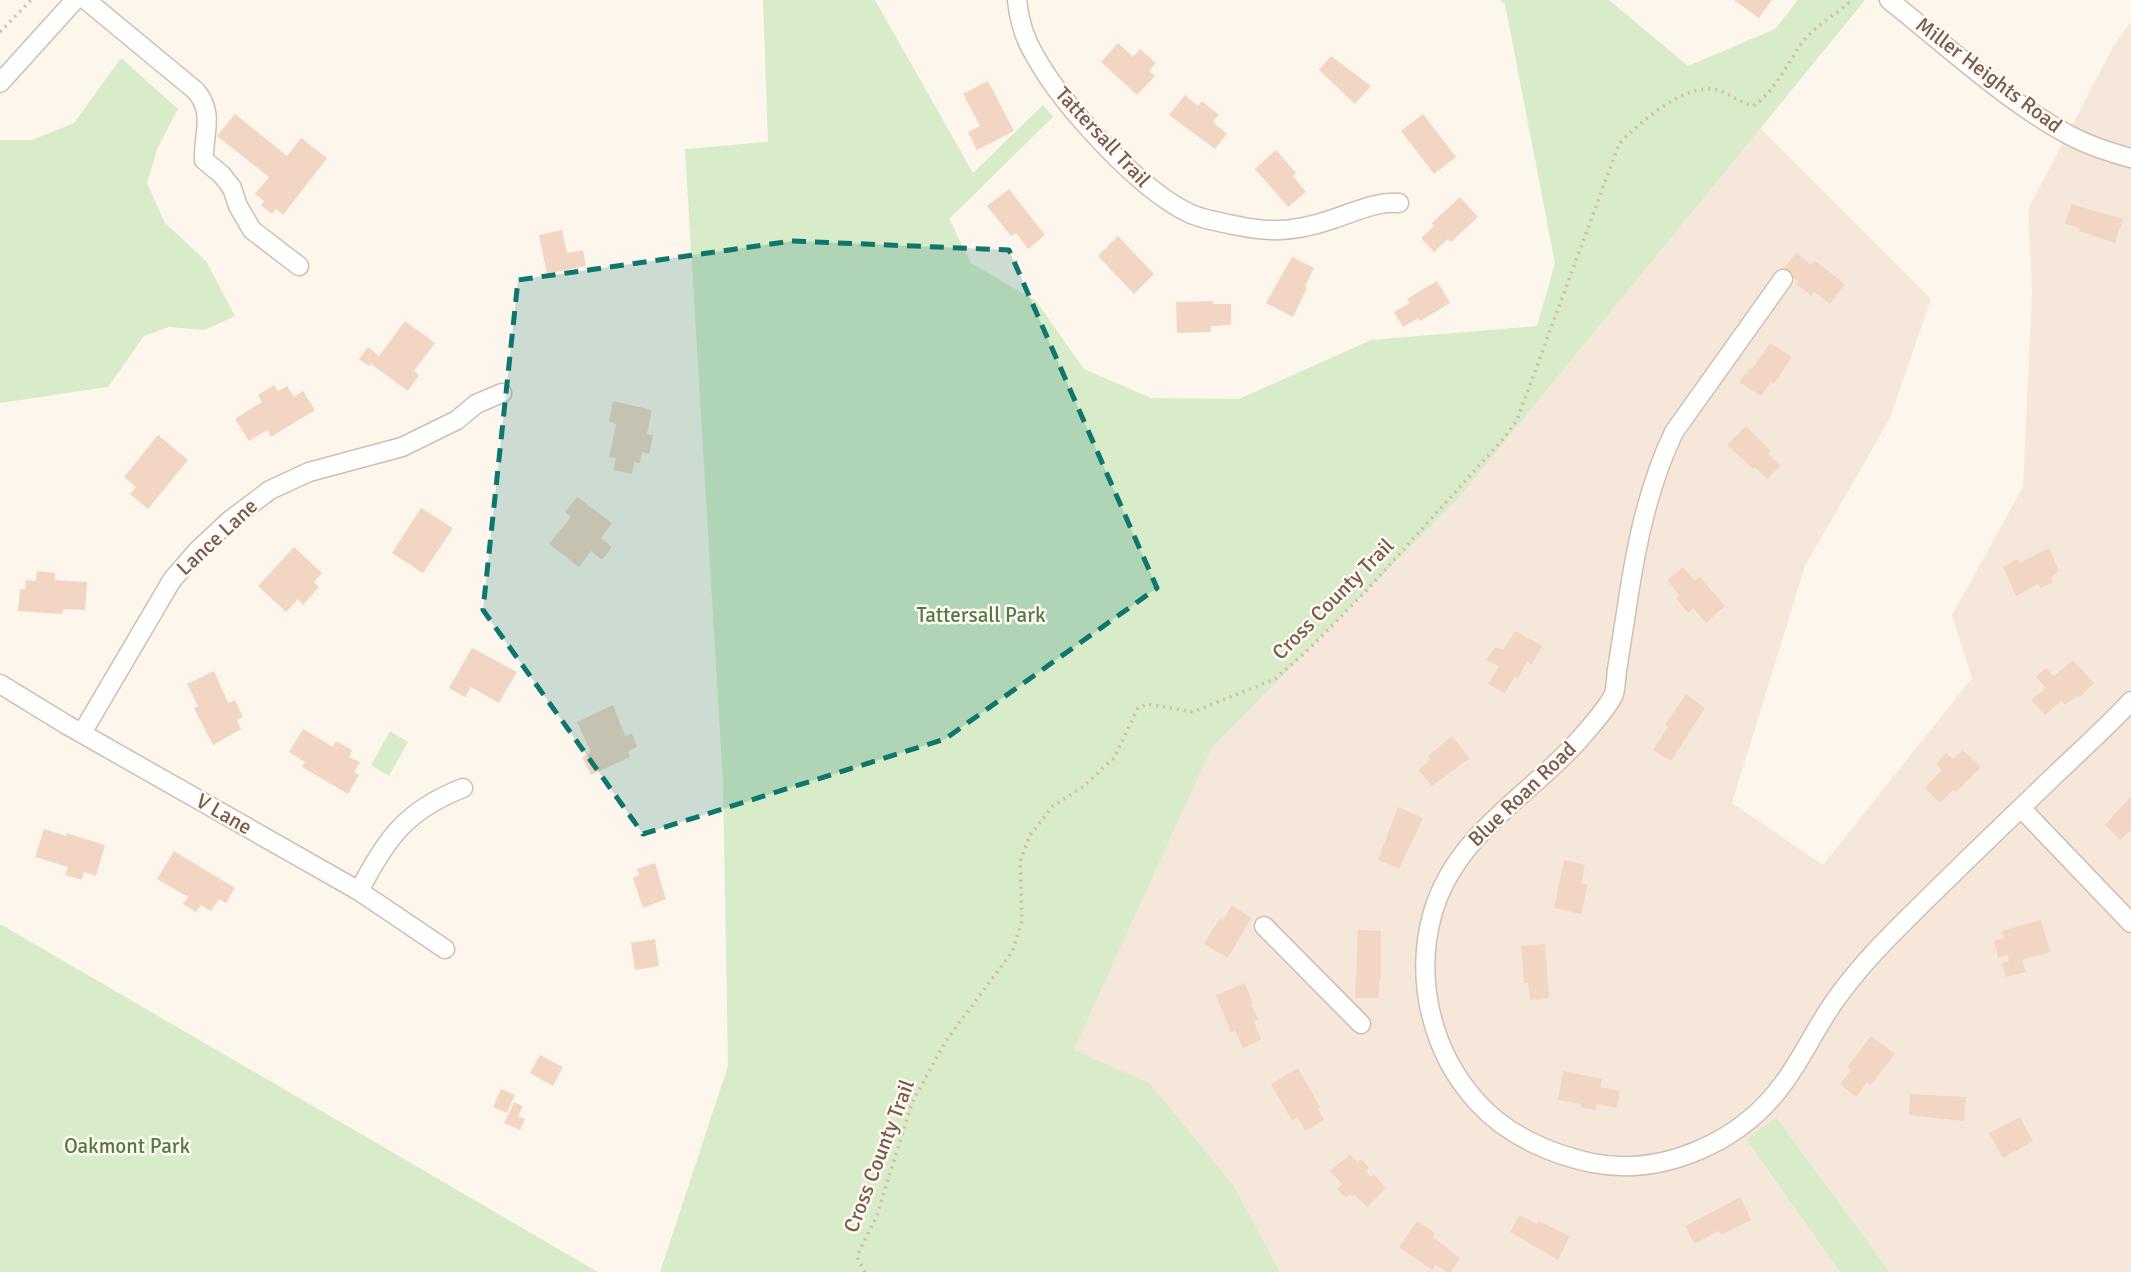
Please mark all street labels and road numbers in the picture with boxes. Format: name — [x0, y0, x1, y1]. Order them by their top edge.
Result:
street label: Miller Heights Road — [1911, 12, 2067, 138]
street label: Tattersall Trail — [1050, 81, 1156, 193]
street label: Lance Lane — [171, 493, 263, 581]
street label: Cross County Trail — [1267, 533, 1399, 665]
street label: Blue Roan Road — [1463, 736, 1581, 852]
street label: V Lane — [191, 788, 257, 840]
street label: Cross County Trail — [838, 1076, 920, 1236]

